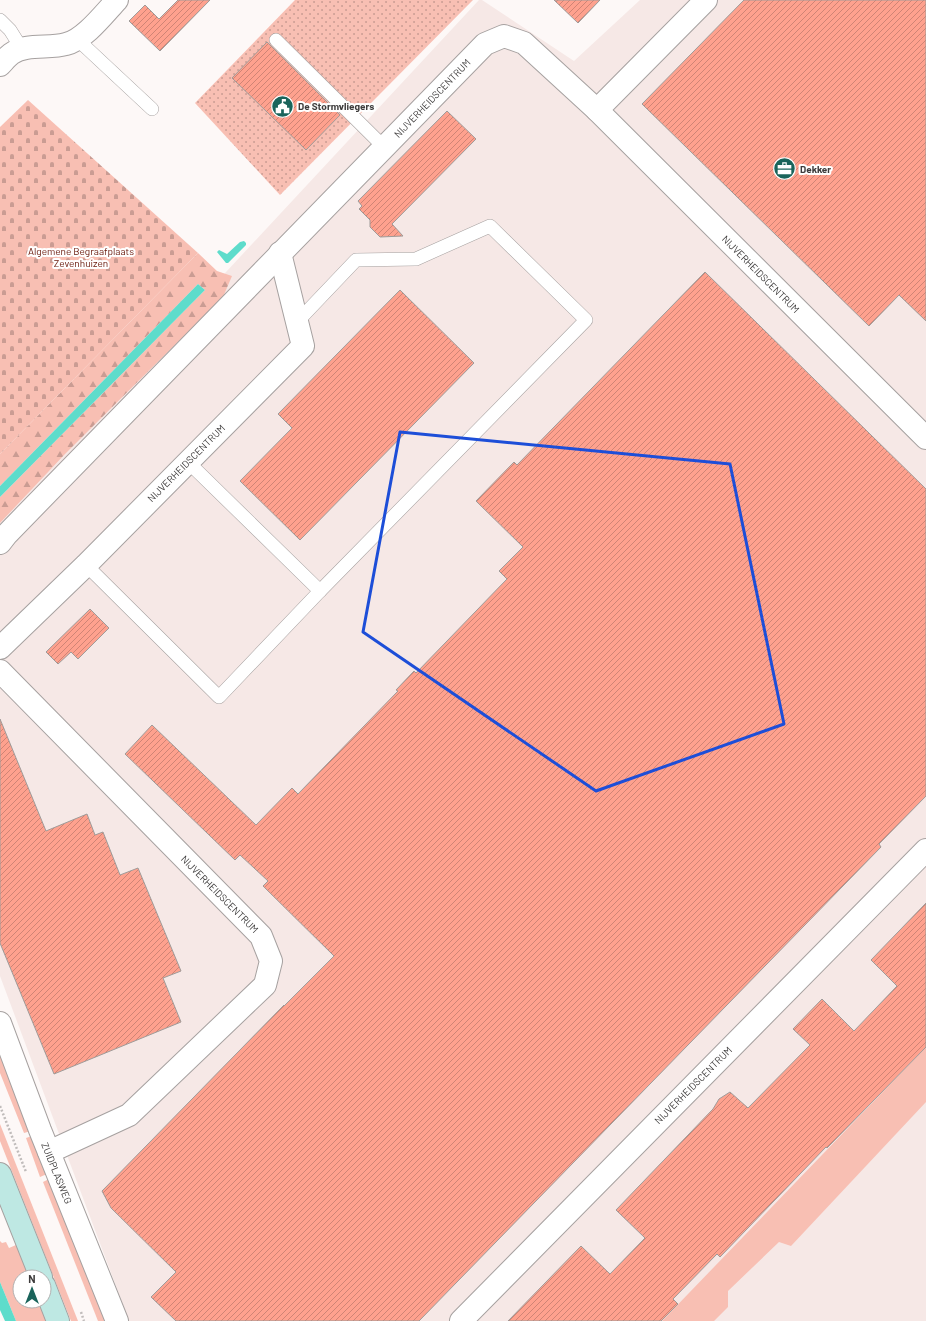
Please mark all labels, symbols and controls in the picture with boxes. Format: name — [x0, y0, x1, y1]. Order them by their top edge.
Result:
street label: NIJVERHEIDSCENTRUM — [391, 56, 473, 140]
public building icon: De Stormvliegers — [270, 93, 296, 119]
place label: De Stormvliegers — [298, 100, 374, 112]
office icon: Dekker — [772, 156, 798, 182]
place label: Dekker — [800, 163, 831, 175]
street label: NIJVERHEIDSCENTRUM — [720, 233, 802, 315]
park label: Algemene Begraafplaats Zevenhuizen — [28, 245, 134, 269]
street label: NIJVERHEIDSCENTRUM — [145, 422, 227, 504]
street label: NIJVERHEIDSCENTRUM — [179, 853, 261, 935]
street label: NIJVERHEIDSCENTRUM — [652, 1044, 734, 1126]
street label: ZUIDPLASWEG — [39, 1141, 75, 1205]
north arrow — [12, 1269, 52, 1309]
text: N — [28, 1272, 36, 1285]

